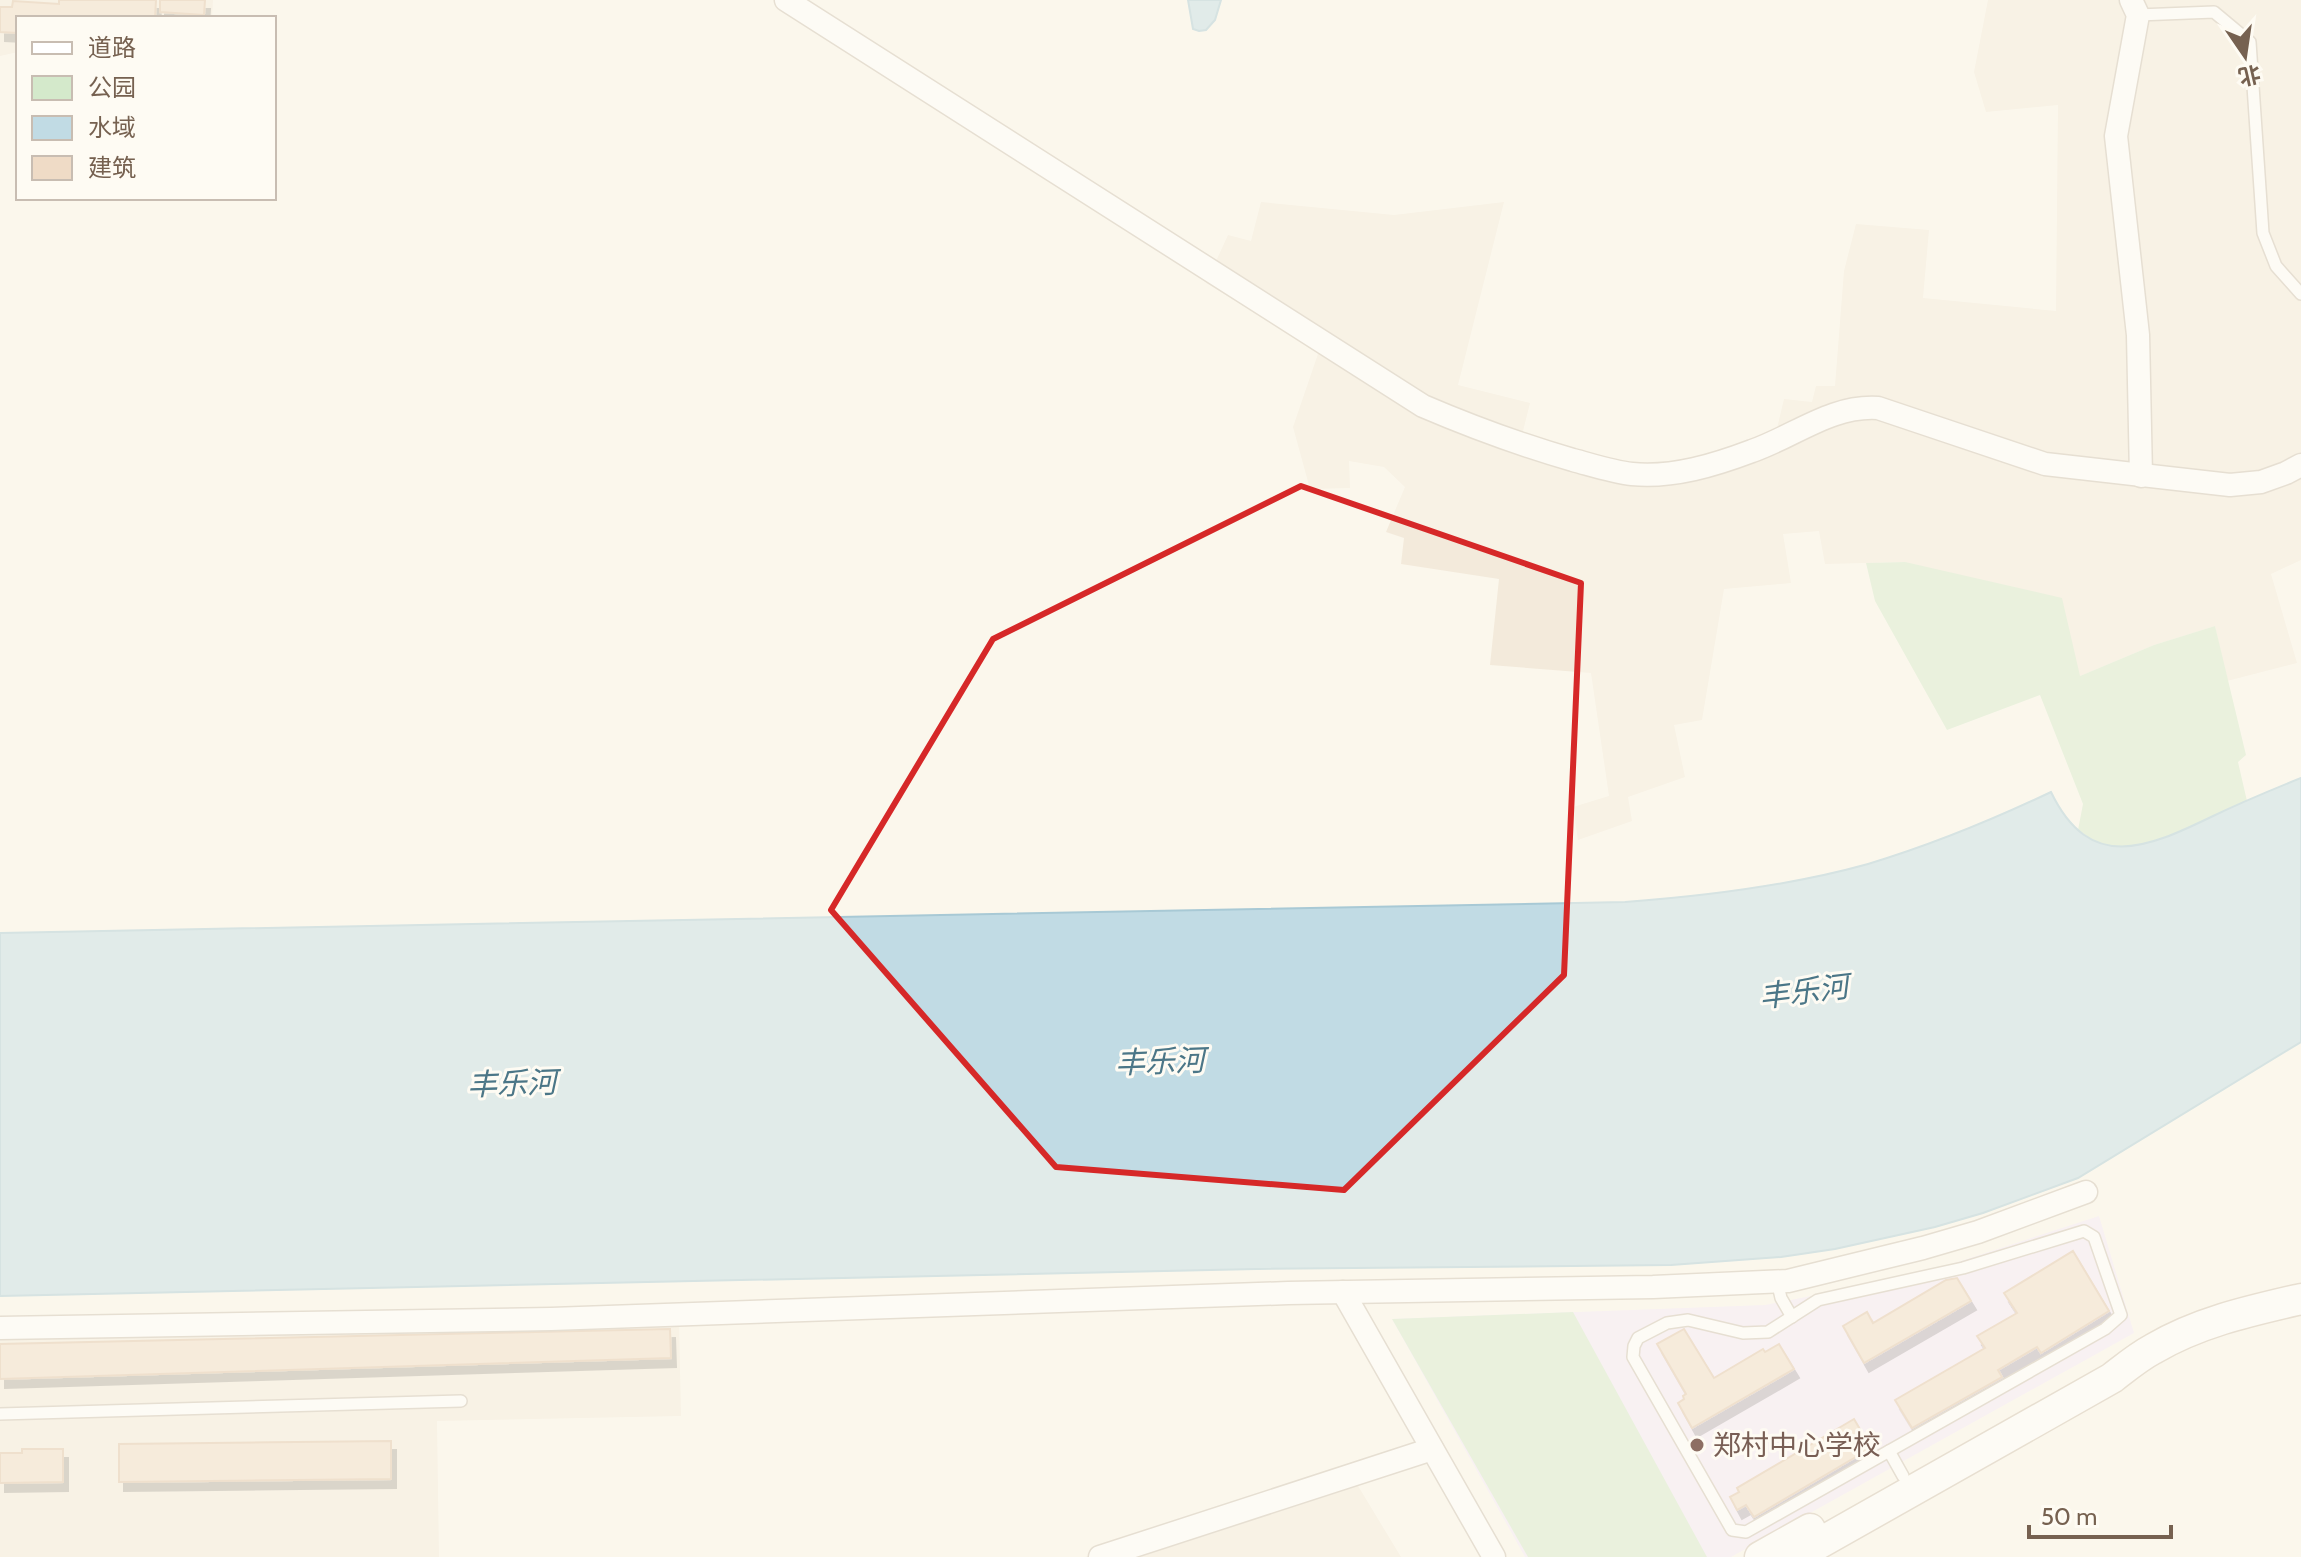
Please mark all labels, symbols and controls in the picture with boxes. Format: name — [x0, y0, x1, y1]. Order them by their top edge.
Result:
legend — [16, 16, 276, 200]
north arrow — [2205, 16, 2285, 96]
text: 道路 — [88, 33, 136, 62]
text: 北 — [2236, 59, 2263, 91]
text: 公园 — [88, 73, 136, 102]
text: 水域 — [88, 113, 136, 142]
text: 建筑 — [88, 153, 136, 182]
water label: 丰乐河 — [1757, 967, 1856, 1015]
water label: 丰乐河 — [1114, 1041, 1211, 1082]
water label: 丰乐河 — [466, 1063, 563, 1104]
place label: 郑村中心学校 — [1713, 1428, 1881, 1462]
marker: 郑村中心学校 — [1688, 1436, 1706, 1454]
scale bar — [2029, 1489, 2171, 1539]
text: 50 m — [2041, 1502, 2097, 1531]

